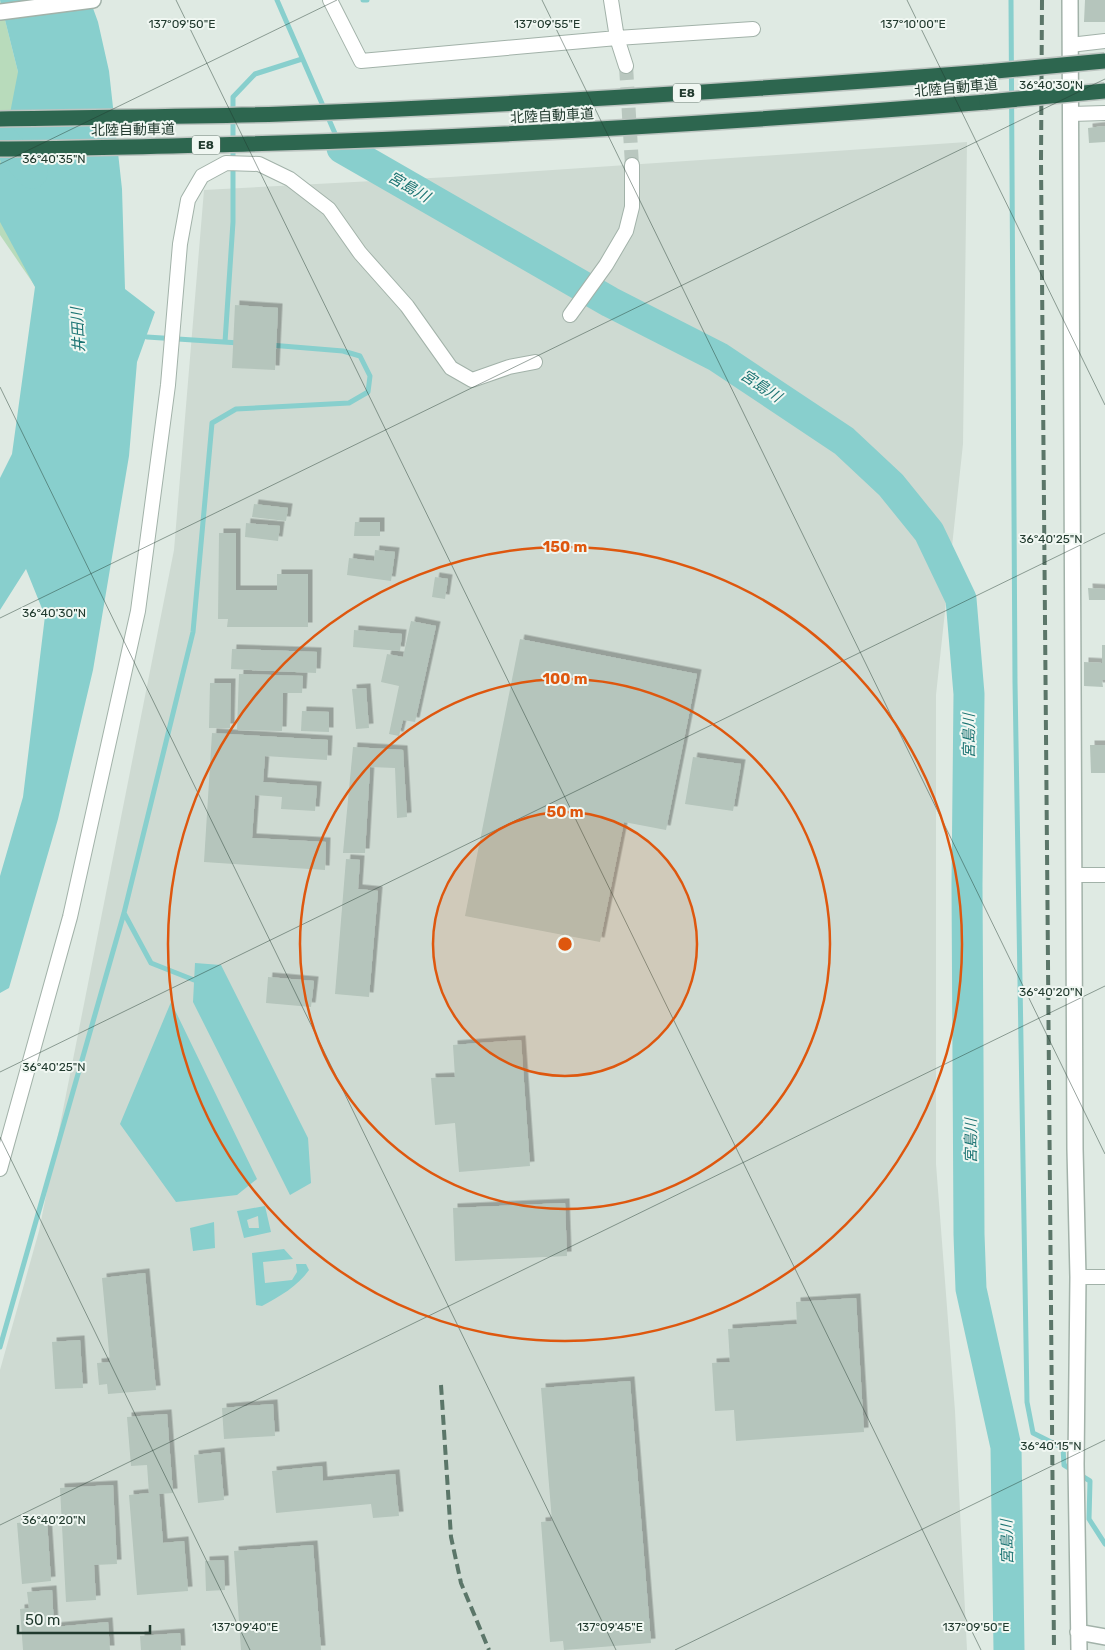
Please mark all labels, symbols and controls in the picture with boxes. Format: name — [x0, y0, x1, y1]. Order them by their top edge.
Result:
text: 137°09'50"E — [148, 17, 216, 31]
text: 137°09'55"E — [514, 17, 580, 31]
text: 137°10'00"E — [880, 17, 946, 31]
street label: 北陸自動車道 — [913, 76, 999, 100]
text: 36°40'30"N — [1019, 78, 1083, 92]
road number: E8 — [673, 84, 701, 102]
street label: 北陸自動車道 — [510, 105, 594, 127]
street label: 北陸自動車道 — [91, 121, 175, 139]
road number: E8 — [192, 136, 220, 154]
text: 36°40'35"N — [22, 152, 86, 166]
water label: 宮島川 — [385, 168, 435, 207]
water label: 井田川 — [68, 305, 88, 353]
water label: 宮島川 — [737, 366, 786, 407]
text: 36°40'25"N — [1019, 532, 1083, 546]
text: 150 m — [543, 538, 587, 556]
text: 36°40'30"N — [22, 606, 86, 620]
text: 100 m — [543, 670, 587, 688]
water label: 宮島川 — [960, 712, 978, 759]
text: 50 m — [547, 803, 583, 821]
centre of rings — [556, 935, 574, 953]
text: 36°40'20"N — [1019, 985, 1083, 999]
text: 36°40'25"N — [22, 1060, 86, 1074]
water label: 宮島川 — [962, 1117, 980, 1164]
text: 36°40'15"N — [1020, 1439, 1082, 1453]
text: 36°40'20"N — [22, 1513, 86, 1527]
water label: 宮島川 — [998, 1517, 1016, 1565]
scale bar — [18, 1602, 150, 1634]
text: 50 m — [25, 1611, 60, 1629]
text: 137°09'40"E — [212, 1620, 278, 1634]
text: 137°09'45"E — [577, 1620, 643, 1634]
text: 137°09'50"E — [942, 1620, 1010, 1634]

